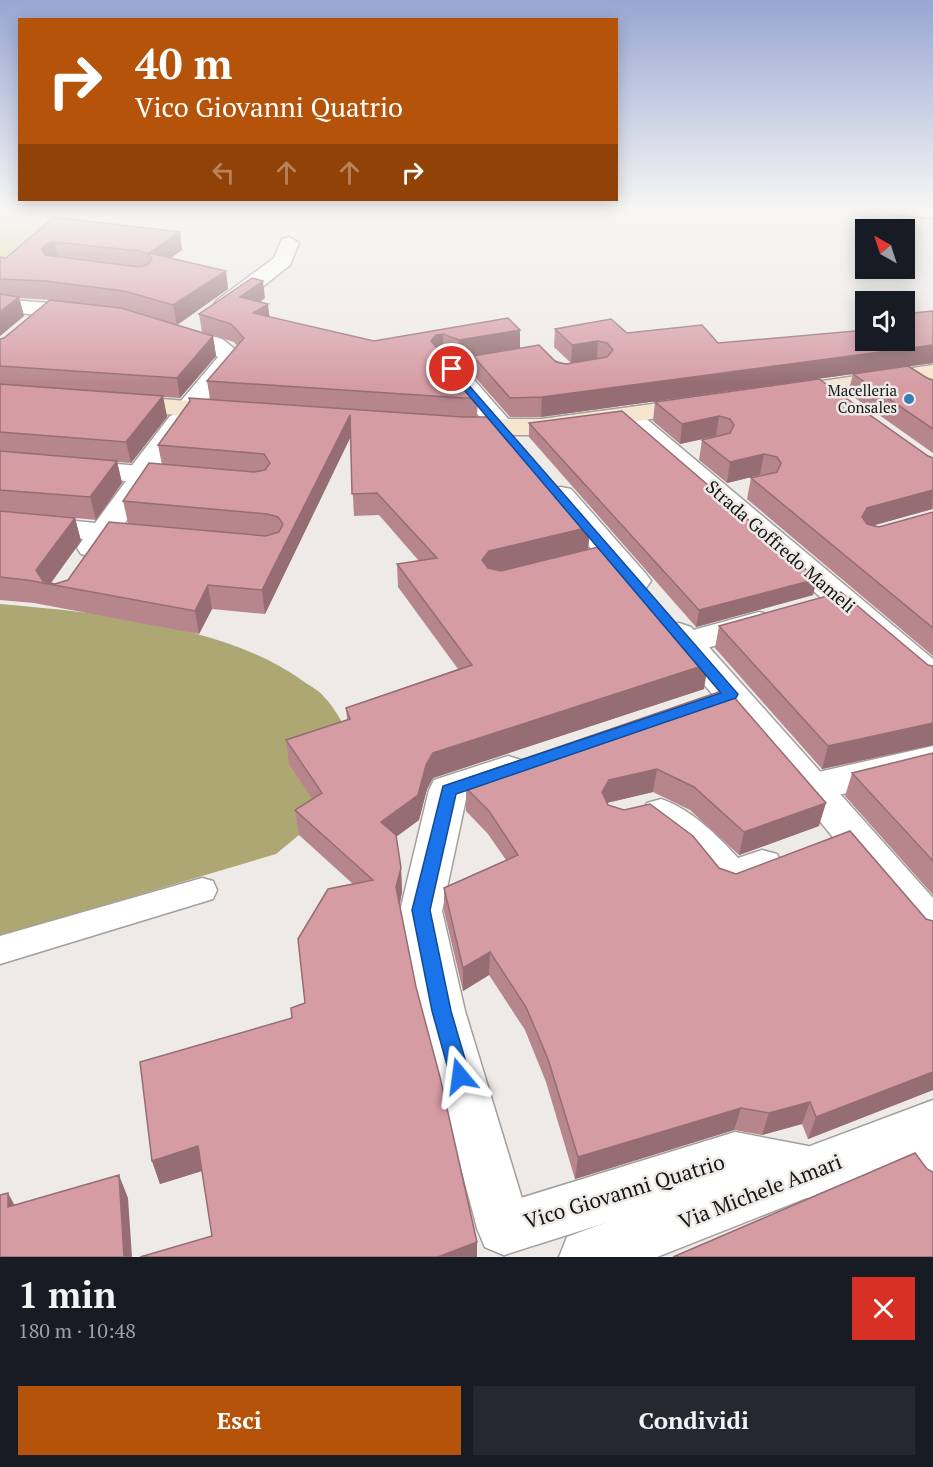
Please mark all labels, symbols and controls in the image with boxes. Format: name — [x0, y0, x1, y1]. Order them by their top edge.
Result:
text: 40 m — [135, 35, 233, 91]
icon: right — [36, 42, 114, 120]
text: Vico Giovanni Quatrio — [135, 89, 403, 125]
icon: left — [207, 156, 240, 189]
icon: ahead — [270, 156, 303, 189]
icon: ahead — [333, 156, 366, 189]
icon: right — [396, 156, 429, 189]
north arrow — [855, 219, 915, 279]
map controls — [855, 219, 915, 351]
button: sound — [855, 291, 915, 351]
pin — [426, 343, 477, 394]
icon: arrive — [435, 352, 468, 385]
place label: Macelleria Consales — [828, 380, 897, 417]
marker: Macelleria Consales — [902, 392, 916, 406]
street label: Strada Goffredo Mameli — [701, 474, 861, 618]
position arrow — [428, 1044, 492, 1108]
street label: Vico Giovanni Quatrio — [520, 1147, 728, 1235]
street label: Via Michele Amari — [674, 1147, 846, 1235]
text: 1 min — [18, 1271, 116, 1318]
button: close — [852, 1277, 915, 1340]
text: 180 m · 10:48 — [18, 1317, 136, 1344]
button: Esci — [18, 1386, 461, 1455]
button: Condividi — [473, 1386, 915, 1455]

